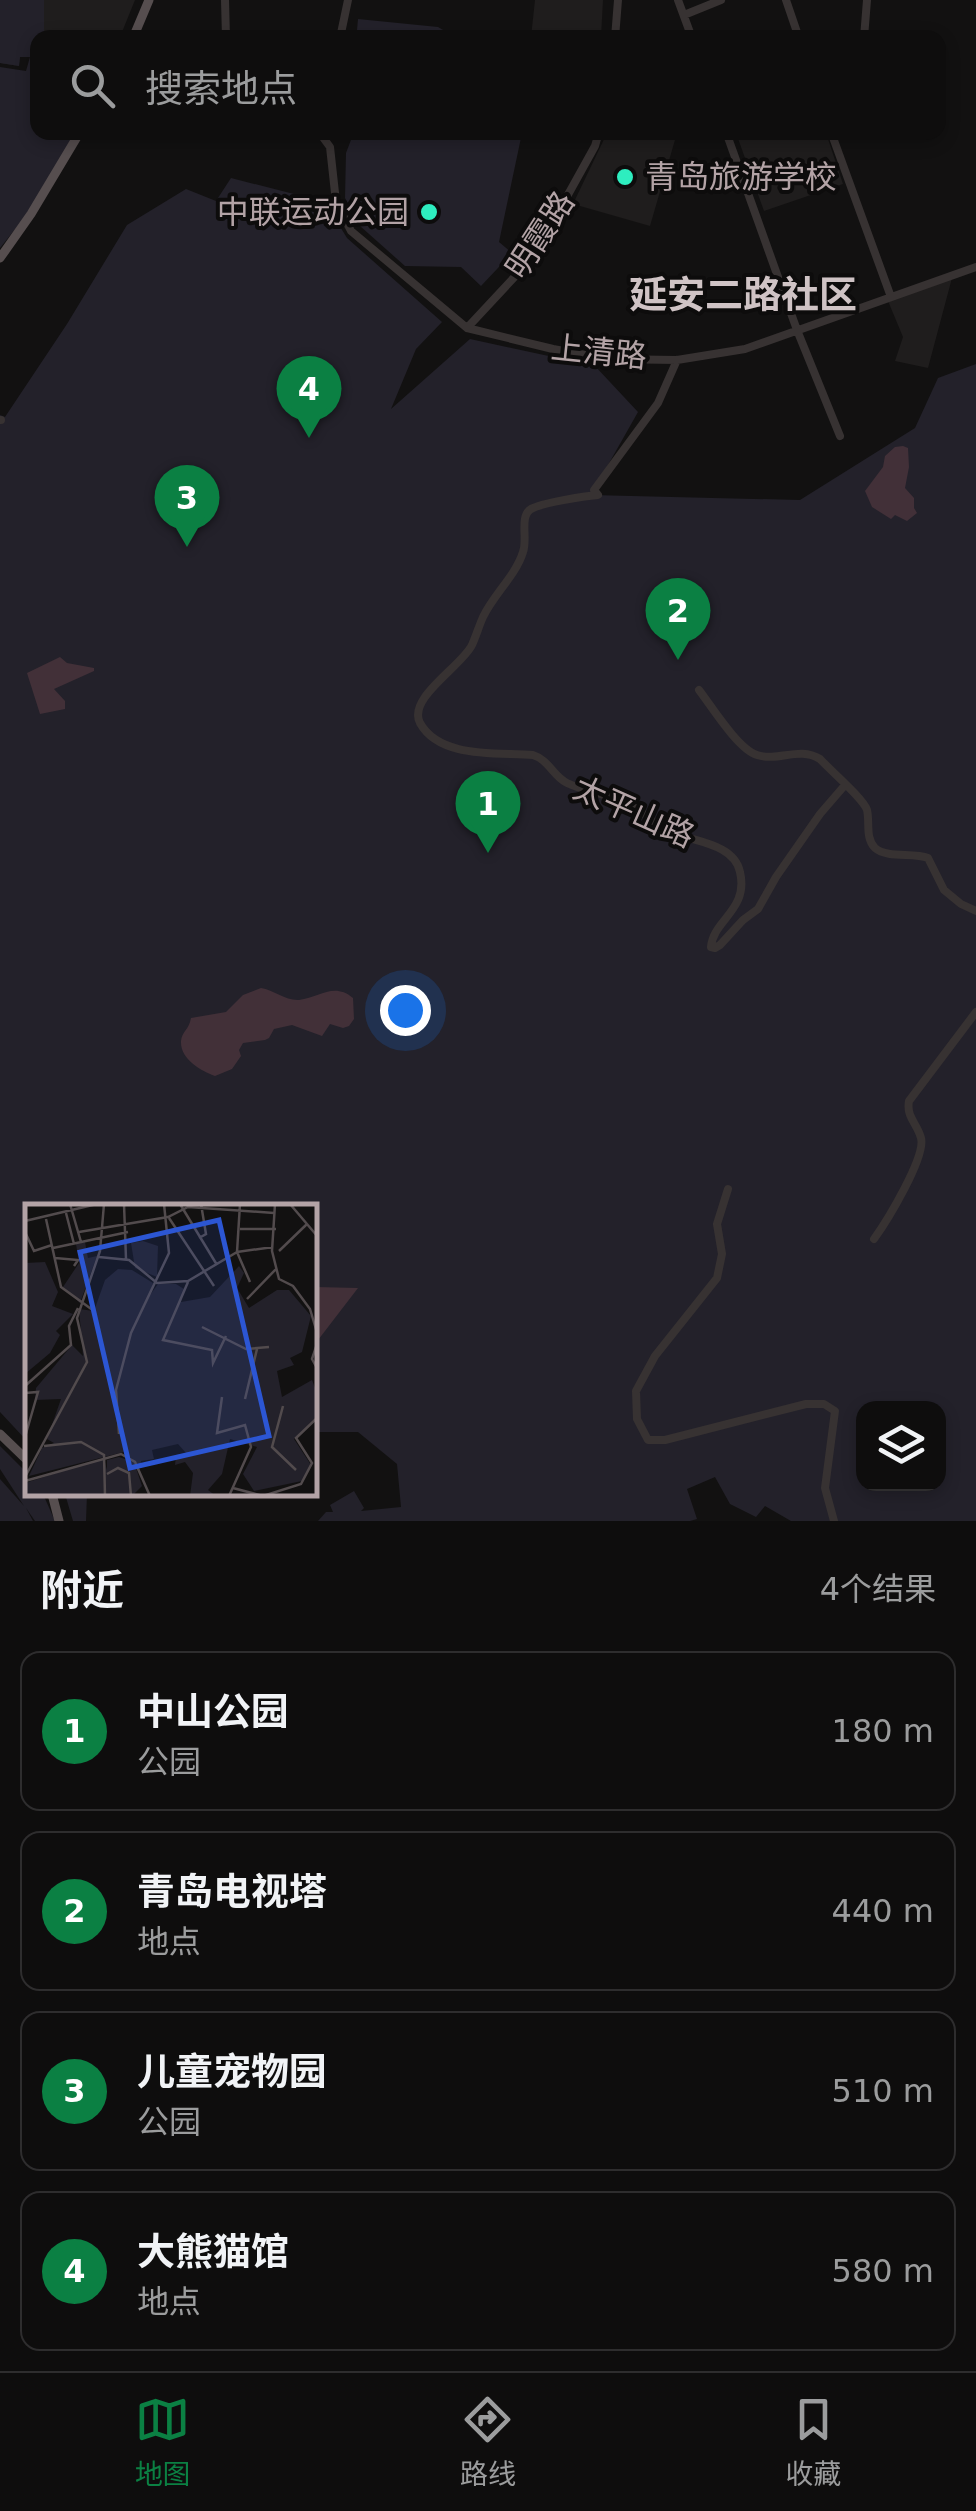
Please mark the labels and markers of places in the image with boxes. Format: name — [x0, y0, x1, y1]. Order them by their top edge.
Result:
place label: 青岛旅游学校 — [645, 158, 837, 196]
marker: 青岛旅游学校 — [614, 166, 636, 188]
place label: 中联运动公园 — [217, 193, 409, 231]
marker: 中联运动公园 — [418, 201, 440, 223]
pin: 4 — [276, 356, 342, 438]
pin: 3 — [154, 464, 220, 547]
pin: 2 — [646, 578, 710, 660]
pin: 1 — [456, 770, 520, 853]

